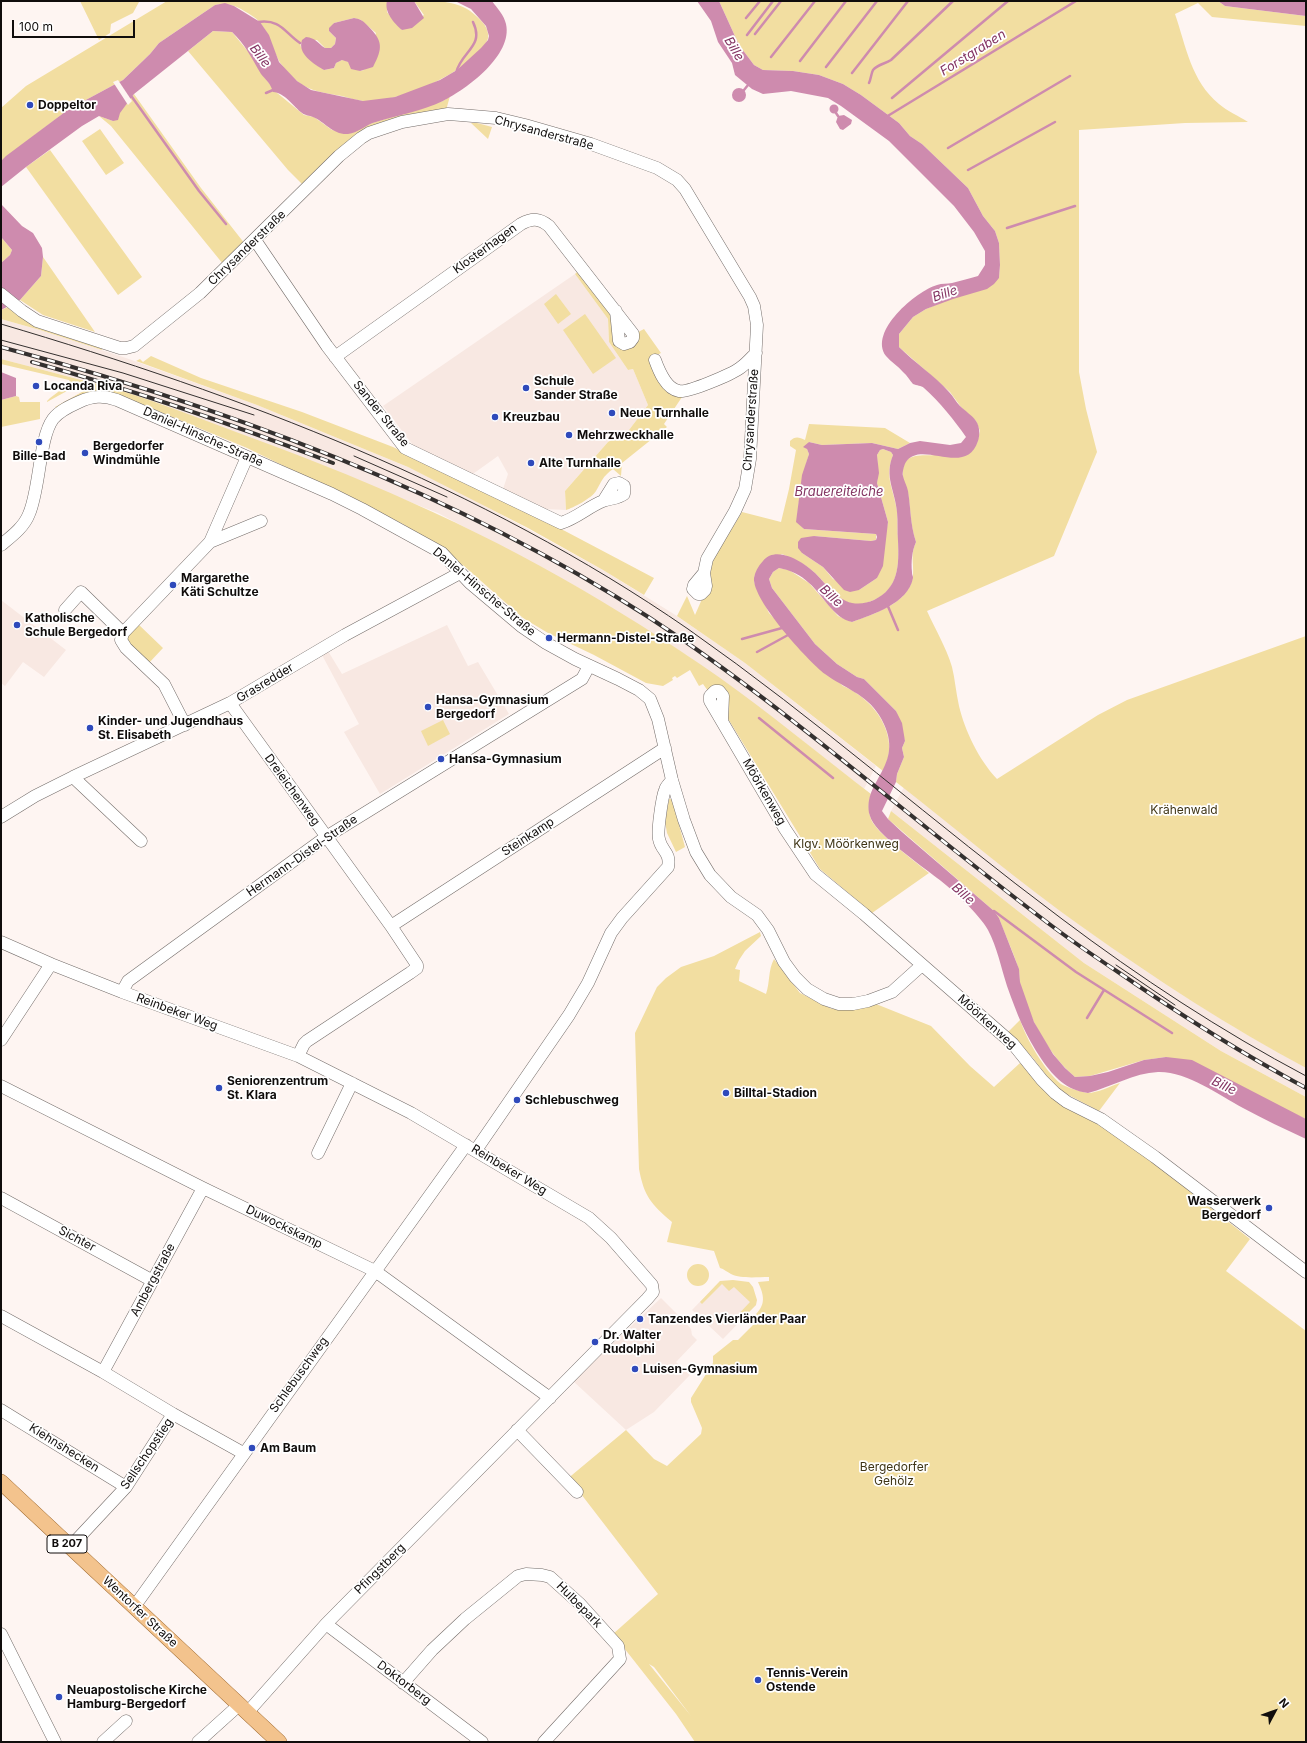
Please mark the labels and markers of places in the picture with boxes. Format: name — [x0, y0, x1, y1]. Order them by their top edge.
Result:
place label: Doppeltor — [38, 98, 96, 112]
marker: Doppeltor — [25, 100, 35, 110]
place label: Schule Sander Straße — [534, 374, 618, 402]
place label: Locanda Riva — [44, 379, 122, 393]
marker: Locanda Riva — [31, 381, 41, 391]
marker: Schule Sander Straße — [521, 383, 531, 393]
place label: Neue Turnhalle — [620, 406, 709, 420]
marker: Neue Turnhalle — [607, 408, 617, 418]
place label: Kreuzbau — [503, 410, 560, 424]
marker: Kreuzbau — [490, 412, 500, 422]
place label: Mehrzweckhalle — [577, 428, 674, 442]
marker: Mehrzweckhalle — [564, 430, 574, 440]
marker: Bille-Bad — [34, 437, 44, 447]
place label: Bergedorfer Windmühle — [93, 439, 164, 467]
marker: Bergedorfer Windmühle — [80, 448, 90, 458]
place label: Bille-Bad — [13, 449, 65, 463]
place label: Alte Turnhalle — [539, 456, 621, 470]
marker: Alte Turnhalle — [526, 458, 536, 468]
place label: Margarethe Käti Schultze — [181, 571, 259, 599]
marker: Margarethe Käti Schultze — [168, 580, 178, 590]
place label: Katholische Schule Bergedorf — [25, 611, 127, 639]
marker: Katholische Schule Bergedorf — [12, 620, 22, 630]
place label: Hermann-Distel-Straße — [557, 631, 694, 645]
marker: Hermann-Distel-Straße — [544, 633, 554, 643]
place label: Hansa-Gymnasium Bergedorf — [436, 693, 549, 721]
marker: Hansa-Gymnasium Bergedorf — [423, 702, 433, 712]
place label: Kinder- und Jugendhaus St. Elisabeth — [98, 714, 243, 742]
marker: Kinder- und Jugendhaus St. Elisabeth — [85, 723, 95, 733]
place label: Hansa-Gymnasium — [449, 752, 562, 766]
marker: Hansa-Gymnasium — [436, 754, 446, 764]
place label: Seniorenzentrum St. Klara — [227, 1074, 328, 1102]
marker: Seniorenzentrum St. Klara — [214, 1083, 224, 1093]
place label: Billtal-Stadion — [734, 1086, 817, 1100]
marker: Billtal-Stadion — [721, 1088, 731, 1098]
place label: Schlebuschweg — [525, 1093, 619, 1107]
marker: Schlebuschweg — [512, 1095, 522, 1105]
place label: Wasserwerk Bergedorf — [1187, 1194, 1261, 1222]
marker: Wasserwerk Bergedorf — [1264, 1203, 1274, 1213]
place label: Tanzendes Vierländer Paar — [648, 1312, 806, 1326]
marker: Tanzendes Vierländer Paar — [635, 1314, 645, 1324]
place label: Dr. Walter Rudolphi — [603, 1328, 661, 1356]
marker: Dr. Walter Rudolphi — [590, 1337, 600, 1347]
place label: Luisen-Gymnasium — [643, 1362, 757, 1376]
marker: Luisen-Gymnasium — [630, 1364, 640, 1374]
place label: Am Baum — [260, 1441, 316, 1455]
marker: Am Baum — [247, 1443, 257, 1453]
place label: Tennis-Verein Ostende — [766, 1666, 848, 1694]
marker: Tennis-Verein Ostende — [753, 1675, 763, 1685]
place label: Neuapostolische Kirche Hamburg-Bergedorf — [67, 1683, 207, 1711]
marker: Neuapostolische Kirche Hamburg-Bergedorf — [54, 1692, 64, 1702]

